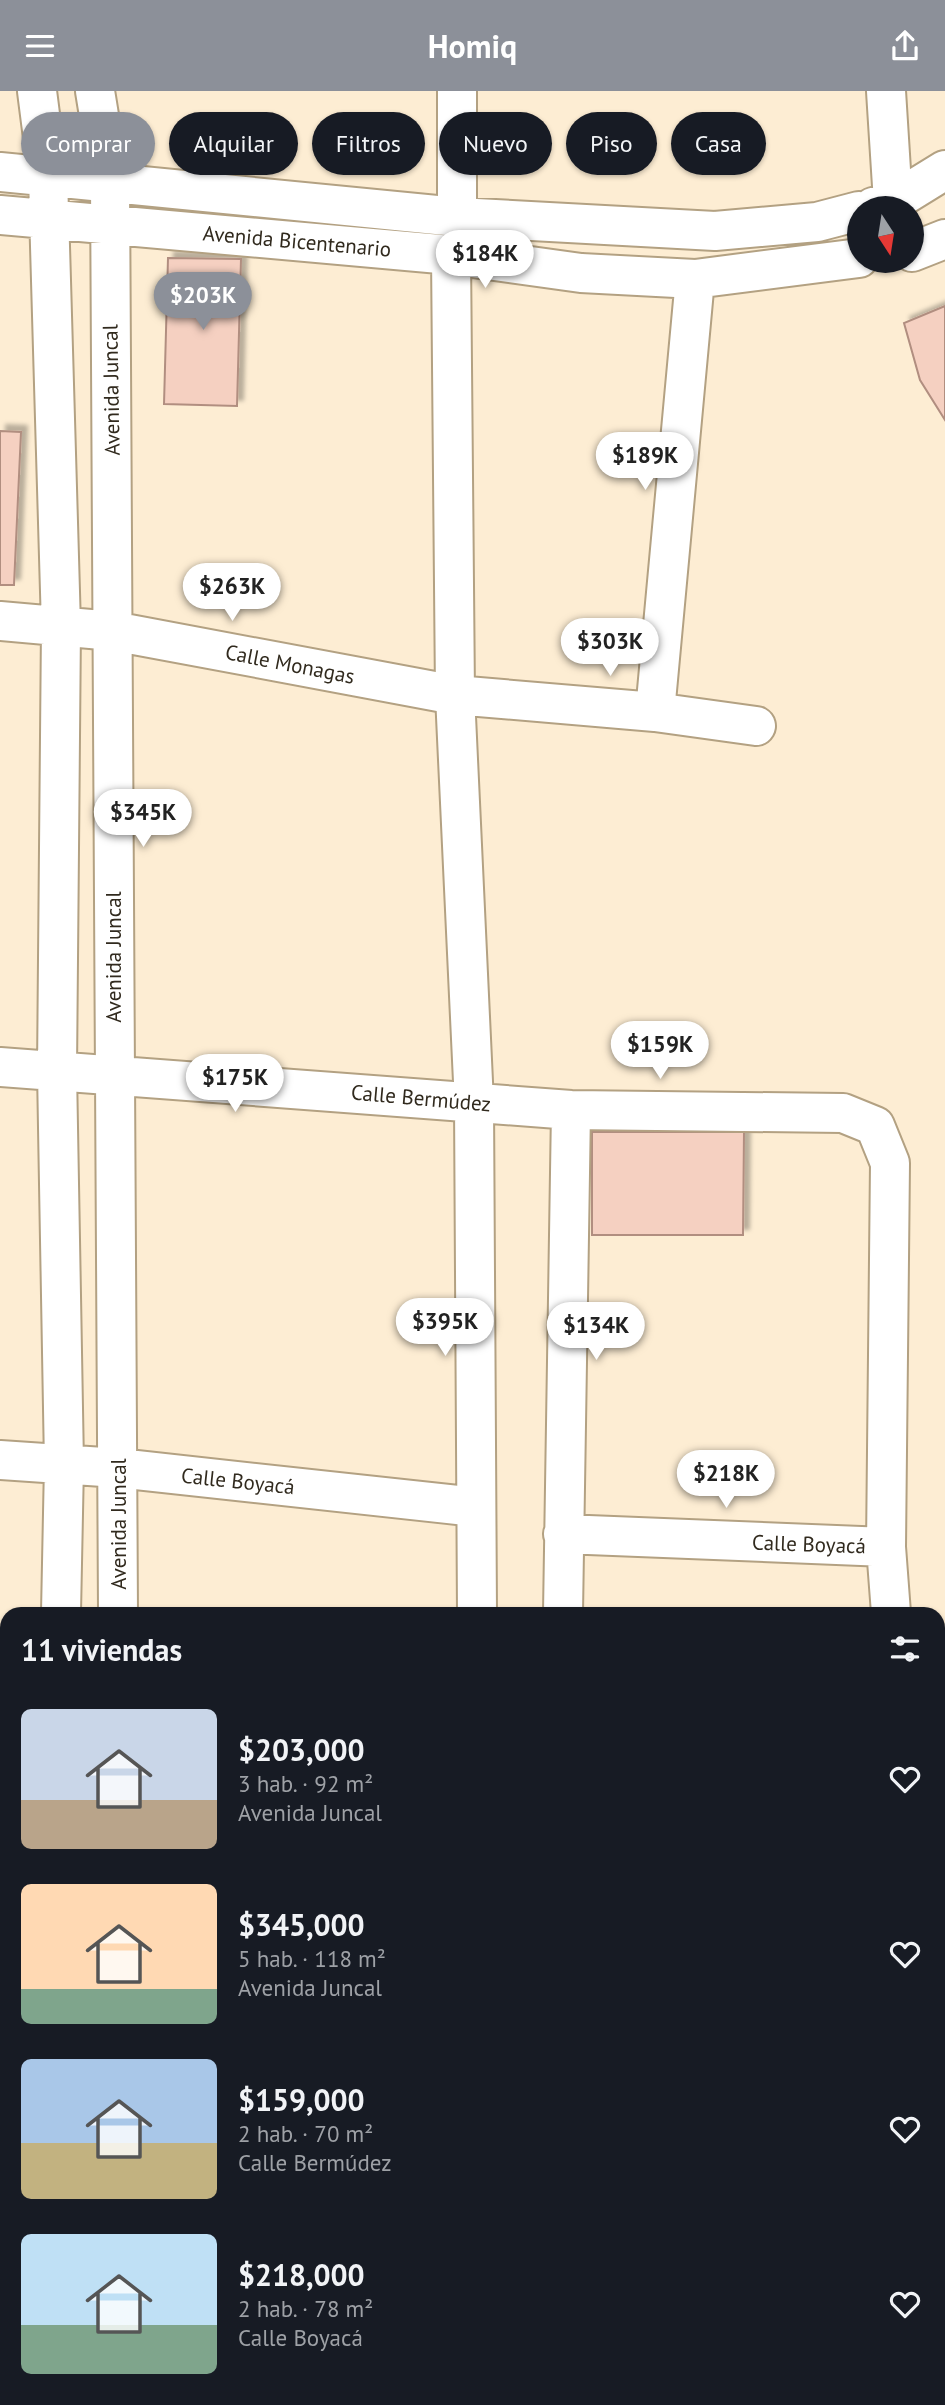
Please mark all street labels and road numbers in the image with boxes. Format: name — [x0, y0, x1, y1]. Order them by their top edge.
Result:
street label: Avenida Bicentenario — [202, 219, 392, 263]
street label: Avenida Juncal — [96, 324, 126, 456]
street label: Calle Monagas — [223, 638, 357, 690]
street label: Avenida Juncal — [100, 891, 127, 1023]
street label: Calle Bermúdez — [350, 1078, 492, 1118]
street label: Avenida Juncal — [105, 1458, 132, 1590]
street label: Calle Boyacá — [180, 1462, 296, 1500]
street label: Calle Boyacá — [752, 1529, 866, 1559]

